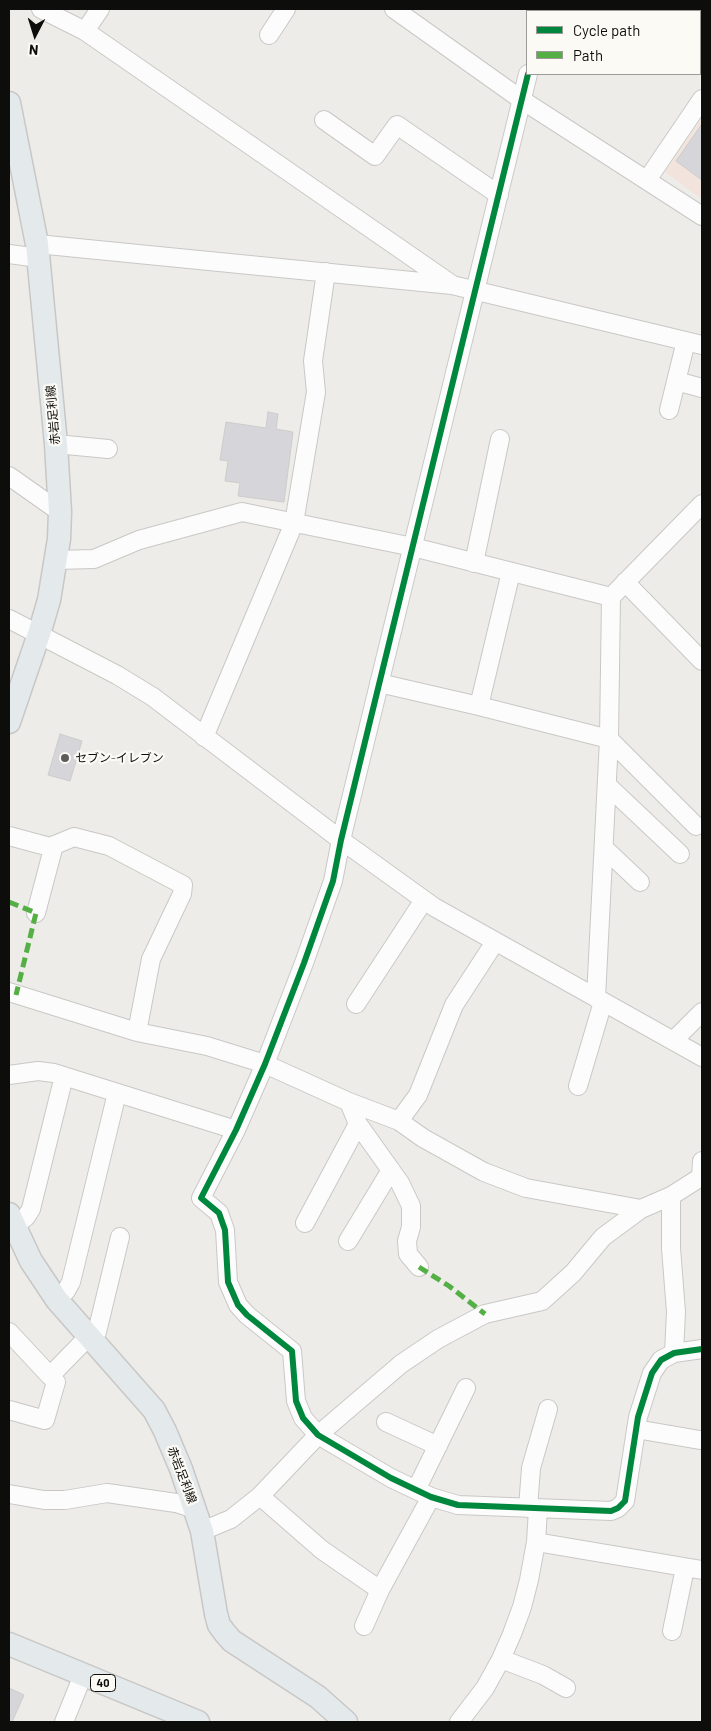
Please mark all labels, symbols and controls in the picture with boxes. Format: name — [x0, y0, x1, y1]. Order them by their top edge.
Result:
north arrow — [10, 10, 60, 60]
legend — [526, 10, 701, 75]
text: Cycle path — [573, 21, 640, 39]
text: N — [28, 42, 39, 59]
text: Path — [573, 46, 603, 64]
street label: 赤岩足利線 — [43, 384, 63, 446]
place label: セブン-イレブン — [75, 751, 164, 765]
marker: セブン-イレブン — [59, 752, 71, 764]
street label: 赤岩足利線 — [165, 1444, 199, 1506]
road number: 40 — [90, 1675, 116, 1692]

